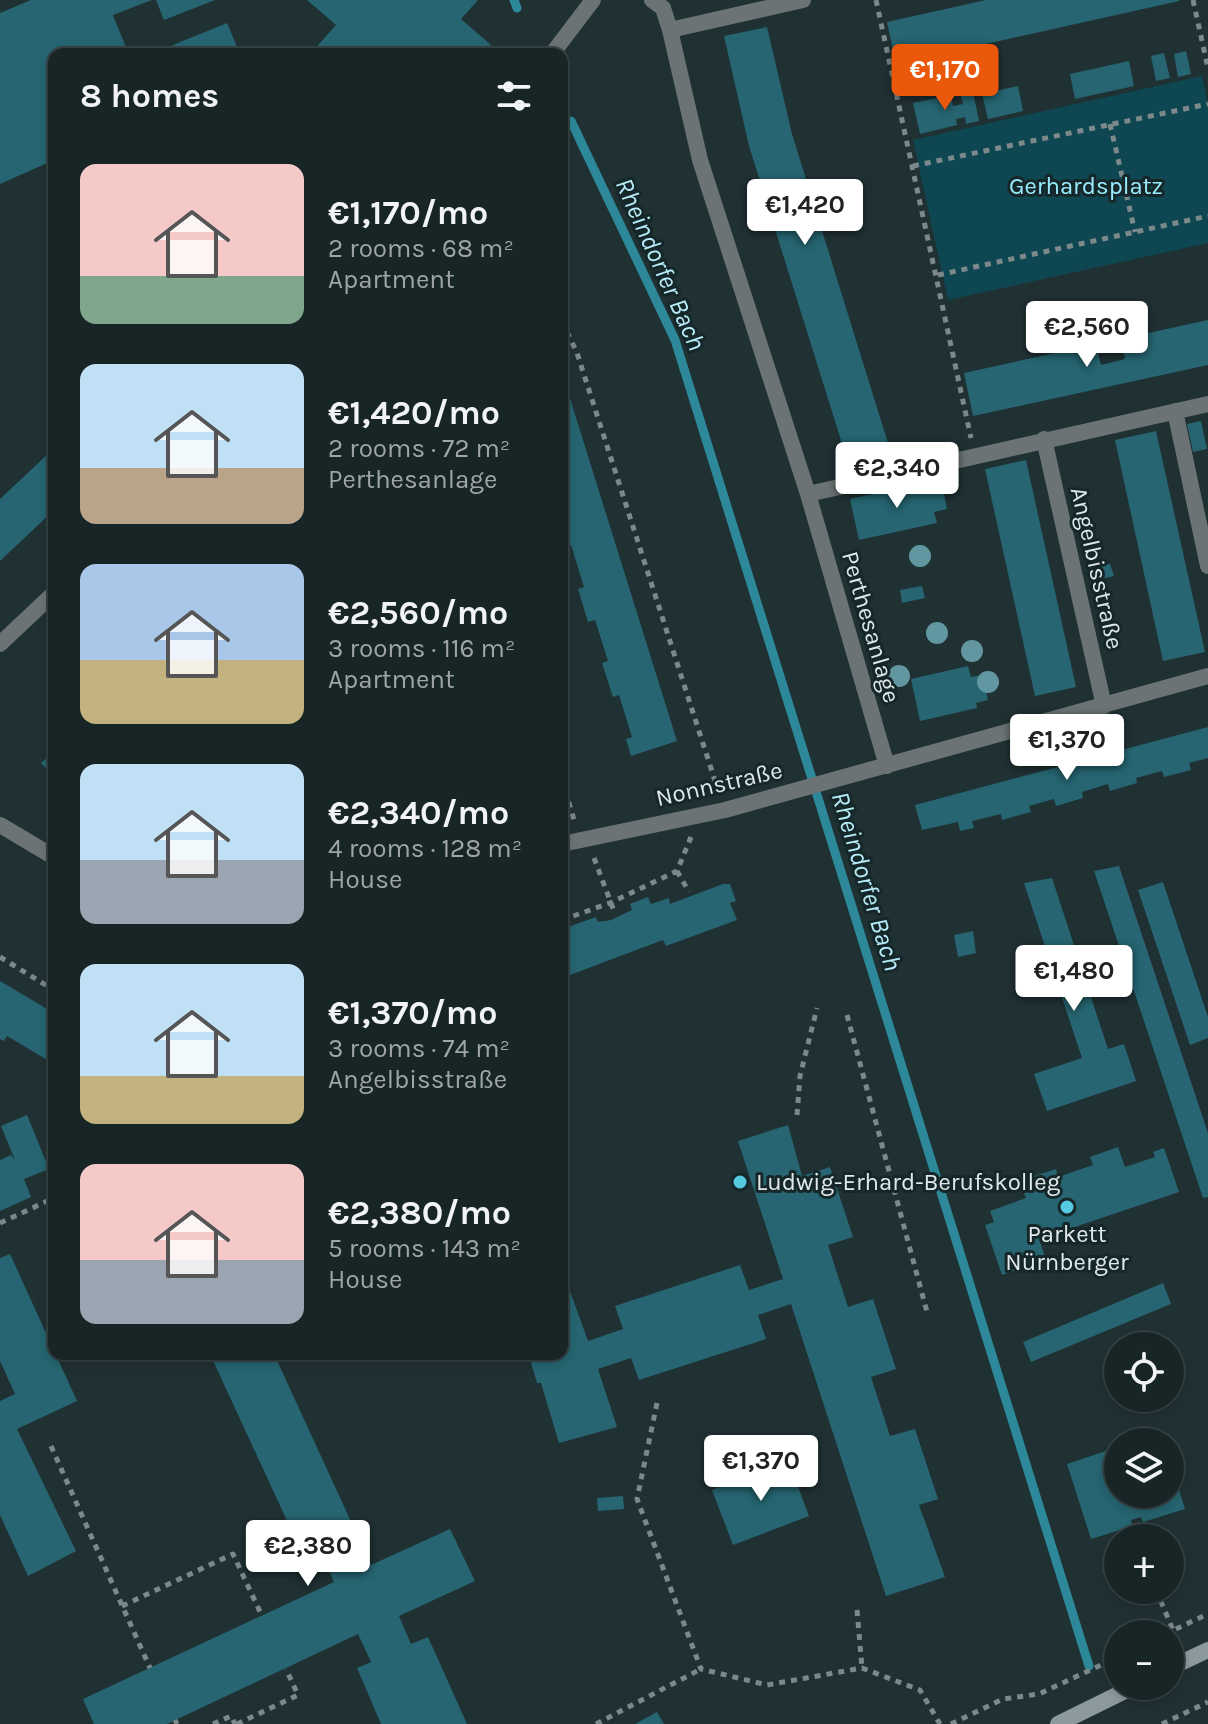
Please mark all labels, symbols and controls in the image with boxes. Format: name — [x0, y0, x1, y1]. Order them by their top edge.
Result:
pin: €1,170 — [880, 44, 1010, 112]
text: €1,170 — [910, 54, 980, 85]
icon: filters — [492, 74, 536, 118]
text: 8 homes — [80, 76, 219, 116]
park label: Gerhardsplatz — [1009, 172, 1163, 200]
water label: Rheindorfer Bach — [609, 173, 712, 355]
pin: €1,420 — [740, 179, 870, 247]
text: €1,420 — [765, 189, 845, 220]
text: €1,170/mo — [328, 193, 488, 233]
icon: home — [144, 196, 240, 292]
text: 2 rooms · 68 m² — [328, 233, 514, 264]
text: Apartment — [328, 264, 455, 295]
pin: €2,560 — [1022, 301, 1152, 369]
text: €2,560 — [1044, 311, 1130, 342]
text: €1,420/mo — [328, 393, 500, 433]
icon: home — [144, 396, 240, 492]
text: 2 rooms · 72 m² — [328, 433, 510, 464]
pin: €2,340 — [832, 442, 962, 510]
text: €2,340 — [854, 452, 940, 483]
text: Perthesanlage — [328, 464, 497, 495]
street label: Angelbisstraße — [1065, 484, 1129, 652]
street label: Perthesanlage — [836, 548, 906, 706]
text: €2,560/mo — [328, 593, 508, 633]
icon: home — [144, 596, 240, 692]
text: 3 rooms · 116 m² — [328, 633, 515, 664]
text: Apartment — [328, 664, 455, 695]
pin: €1,370 — [1002, 714, 1132, 782]
text: €1,370 — [1028, 724, 1106, 755]
street label: Nonnstraße — [653, 756, 785, 812]
water label: Rheindorfer Bach — [825, 788, 908, 974]
text: €2,340/mo — [328, 793, 509, 833]
icon: home — [144, 796, 240, 892]
text: 4 rooms · 128 m² — [328, 833, 522, 864]
text: House — [328, 864, 402, 895]
pin: €1,480 — [1009, 945, 1139, 1013]
text: €1,480 — [1033, 955, 1115, 986]
text: €1,370/mo — [328, 993, 497, 1033]
icon: home — [144, 996, 240, 1092]
text: 3 rooms · 74 m² — [328, 1033, 510, 1064]
text: Angelbisstraße — [328, 1064, 507, 1095]
place label: Ludwig-Erhard-Berufskolleg — [756, 1168, 1061, 1196]
marker: Ludwig-Erhard-Berufskolleg — [731, 1173, 749, 1191]
text: €2,380/mo — [328, 1193, 511, 1233]
icon: home — [144, 1196, 240, 1292]
marker: Parkett Nürnberger — [1058, 1198, 1076, 1216]
place label: Parkett Nürnberger — [1005, 1220, 1129, 1276]
text: 5 rooms · 143 m² — [328, 1233, 521, 1264]
text: House — [328, 1264, 402, 1295]
map controls — [1104, 1332, 1184, 1700]
button: locate — [1104, 1332, 1184, 1412]
button: layers — [1104, 1428, 1184, 1508]
pin: €1,370 — [696, 1435, 826, 1503]
text: €1,370 — [722, 1445, 800, 1476]
pin: €2,380 — [243, 1520, 373, 1588]
button: + — [1104, 1524, 1184, 1604]
text: €2,380 — [264, 1530, 352, 1561]
button: − — [1104, 1620, 1184, 1700]

